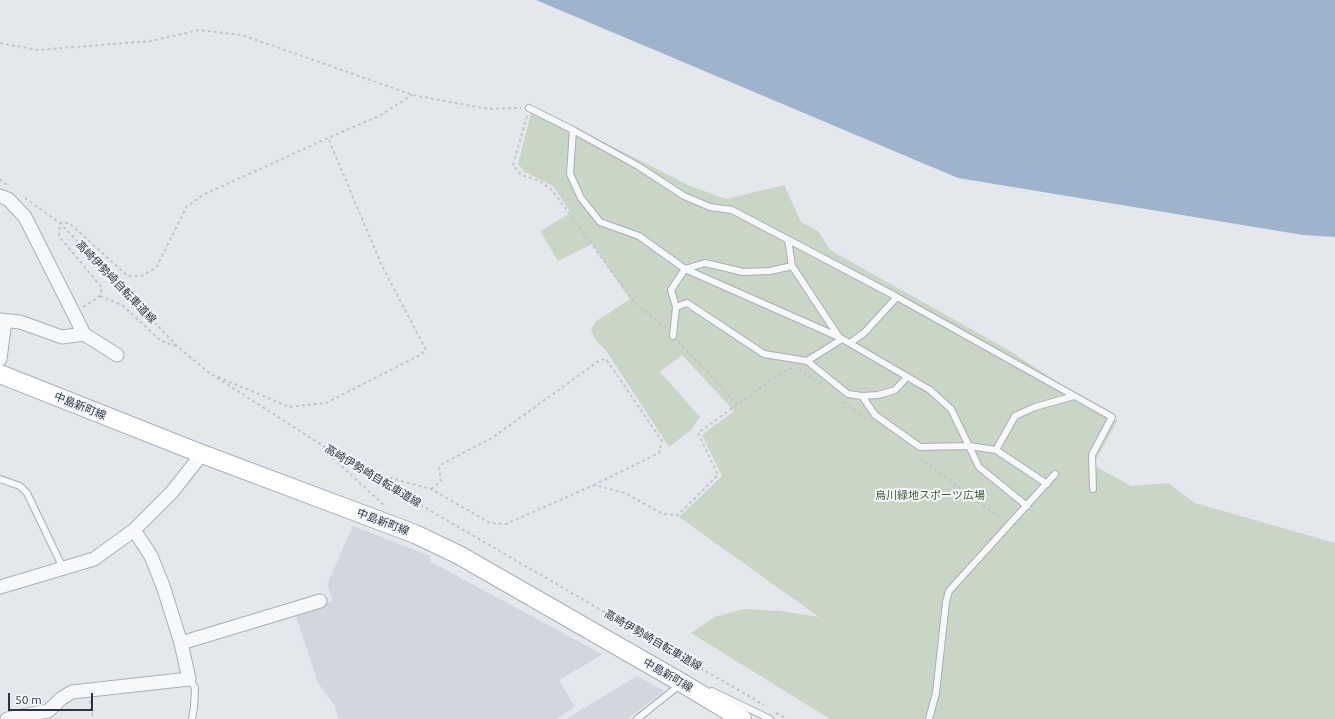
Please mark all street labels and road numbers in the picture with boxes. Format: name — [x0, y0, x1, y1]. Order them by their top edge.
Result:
street label: 高崎伊勢崎自転車道線 — [73, 238, 159, 326]
street label: 中島新町線 — [52, 390, 108, 422]
street label: 高崎伊勢崎自転車道線 — [322, 442, 424, 510]
street label: 中島新町線 — [355, 506, 411, 538]
street label: 高崎伊勢崎自転車道線 — [602, 607, 704, 673]
street label: 中島新町線 — [641, 656, 695, 694]

